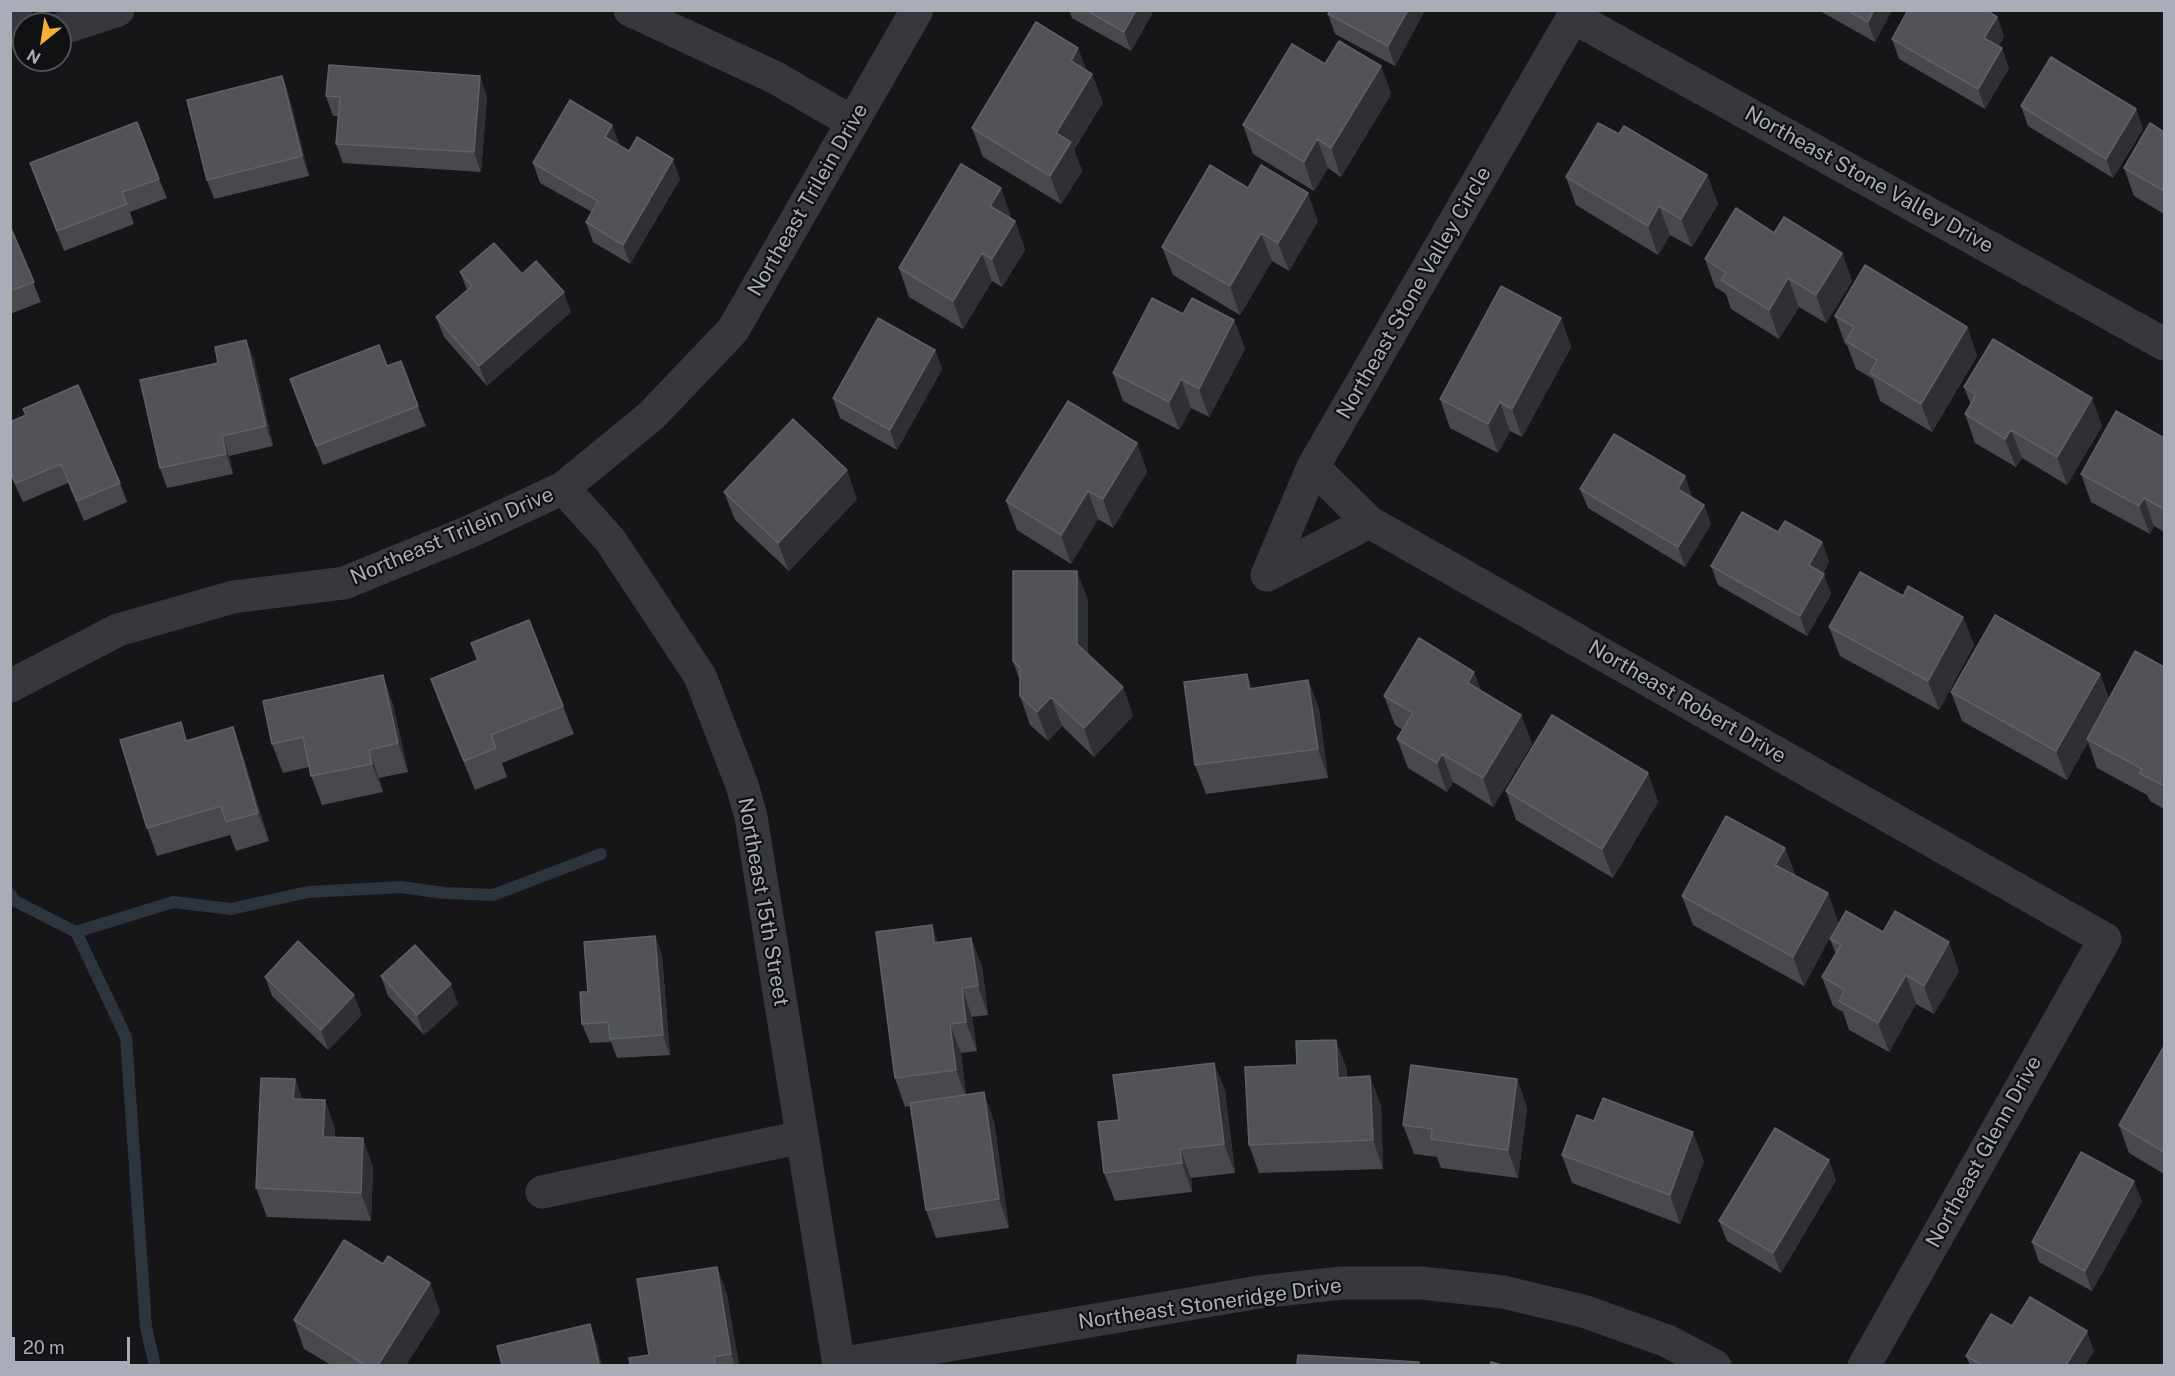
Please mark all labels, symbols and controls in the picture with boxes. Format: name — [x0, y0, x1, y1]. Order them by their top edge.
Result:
north arrow — [12, 12, 72, 72]
text: N — [24, 45, 44, 68]
street label: Northeast Trilein Drive — [742, 99, 874, 301]
street label: Northeast Stone Valley Drive — [1740, 101, 1998, 259]
street label: Northeast Stone Valley Circle — [1331, 162, 1497, 424]
street label: Northeast Trilein Drive — [347, 482, 557, 590]
street label: Northeast Robert Drive — [1584, 635, 1790, 769]
street label: Northeast 15th Street — [732, 796, 794, 1008]
street label: Northeast Glenn Drive — [1921, 1052, 2047, 1252]
street label: Northeast Stoneridge Drive — [1077, 1273, 1343, 1335]
scale bar — [15, 1325, 134, 1363]
text: 20 m — [23, 1337, 65, 1358]

